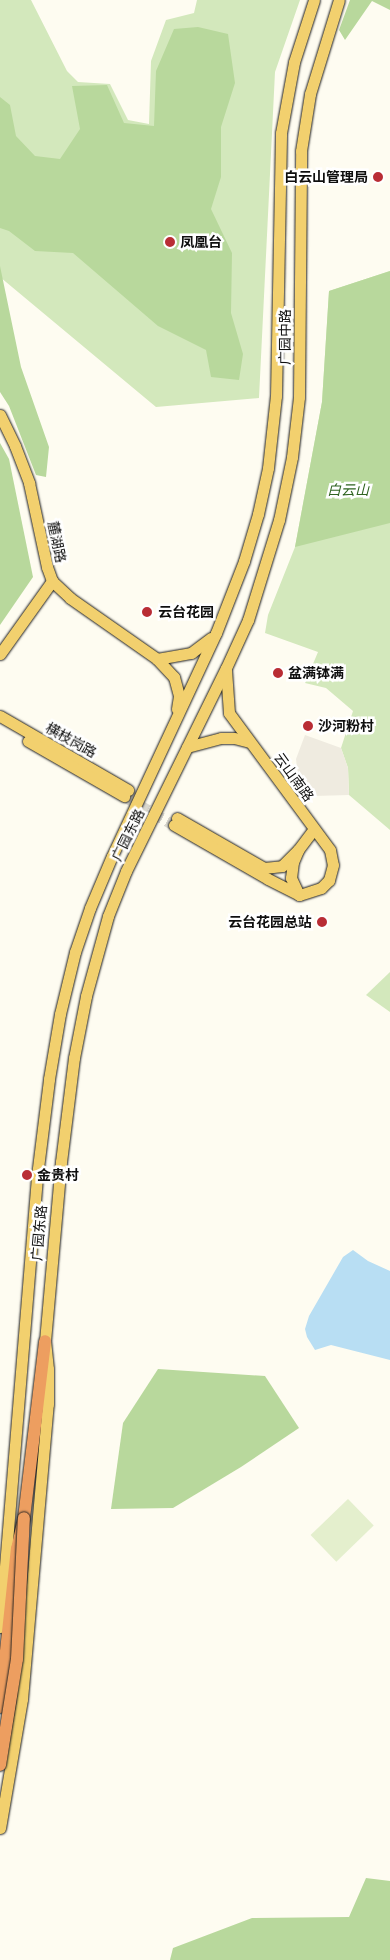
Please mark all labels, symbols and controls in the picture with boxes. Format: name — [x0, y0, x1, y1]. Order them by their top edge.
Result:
place label: 白云山管理局 — [284, 169, 368, 185]
marker: 白云山管理局 — [372, 171, 384, 183]
place label: 凤凰台 — [180, 234, 222, 250]
marker: 凤凰台 — [164, 236, 176, 248]
street label: 广园中路 — [277, 309, 293, 365]
park label: 白云山 — [327, 482, 369, 498]
street label: 麓湖路 — [44, 520, 70, 564]
place label: 云台花园 — [158, 604, 214, 620]
marker: 云台花园 — [140, 605, 154, 619]
place label: 盆满钵满 — [288, 665, 344, 681]
marker: 盆满钵满 — [272, 667, 284, 679]
place label: 沙河粉村 — [318, 718, 374, 734]
street label: 横枝岗路 — [42, 719, 100, 761]
marker: 沙河粉村 — [302, 720, 314, 732]
street label: 云山南路 — [271, 749, 317, 805]
street label: 广园东路 — [108, 806, 148, 864]
place label: 云台花园总站 — [228, 914, 312, 930]
marker: 云台花园总站 — [316, 916, 328, 928]
place label: 金贵村 — [37, 1167, 79, 1183]
marker: 金贵村 — [21, 1169, 33, 1181]
street label: 广园东路 — [28, 1204, 50, 1262]

